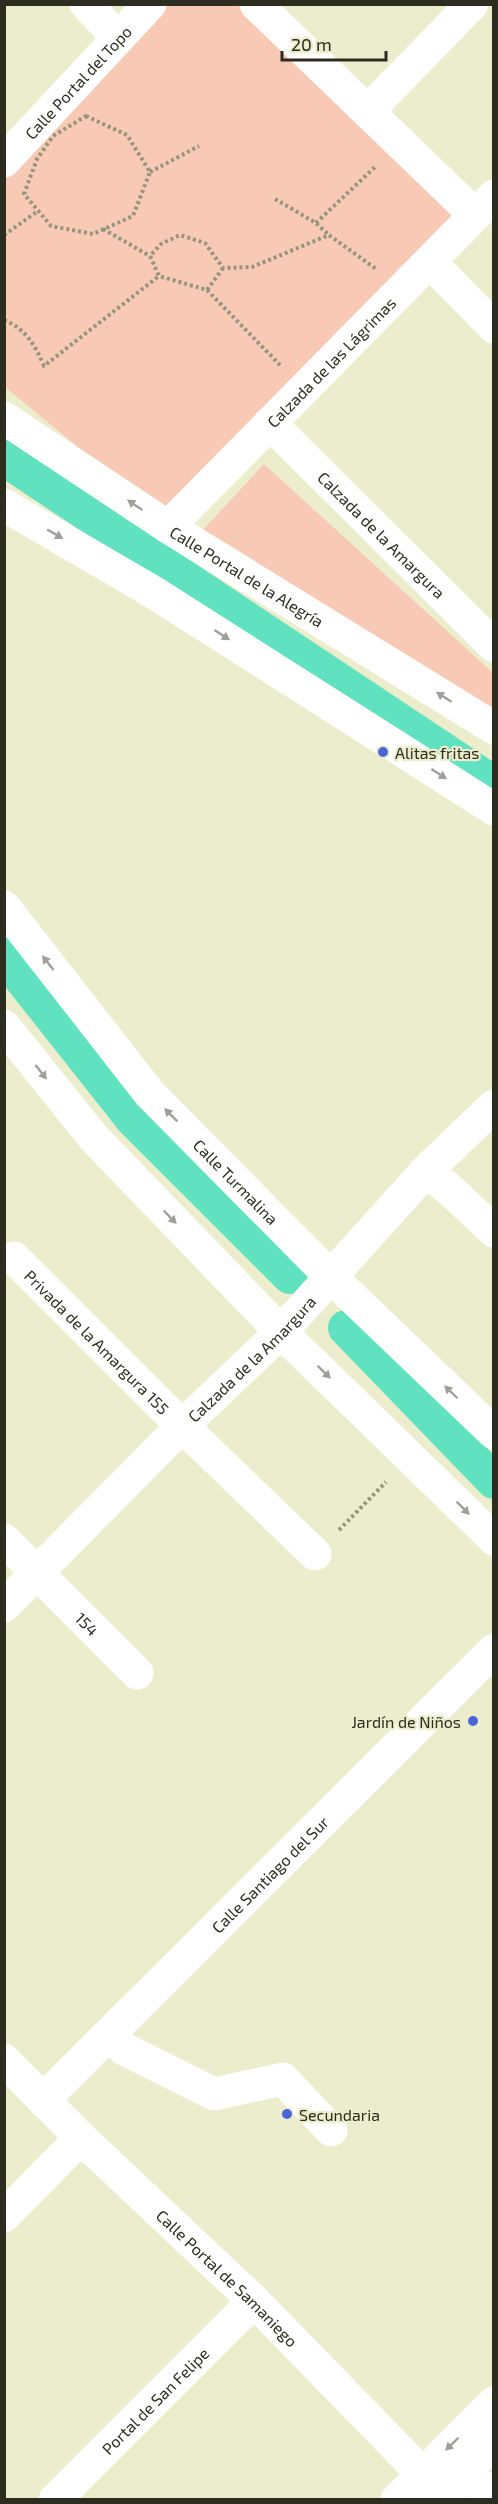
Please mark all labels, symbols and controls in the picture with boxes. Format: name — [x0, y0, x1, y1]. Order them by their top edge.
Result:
street label: Calle Portal del Topo — [20, 21, 135, 142]
scale bar — [282, 24, 386, 62]
text: 20 m — [291, 33, 332, 55]
street label: Calzada de las Lágrimas — [263, 293, 399, 431]
street label: Calzada de la Amargura — [314, 467, 450, 602]
one-way arrow — [127, 500, 144, 511]
street label: Calle Portal de la Alegría — [167, 521, 328, 630]
one-way arrow — [47, 529, 63, 540]
one-way arrow — [214, 630, 230, 641]
one-way arrow — [436, 691, 452, 702]
place label: Alitas fritas — [395, 743, 479, 762]
marker: Alitas fritas — [376, 745, 390, 759]
one-way arrow — [431, 769, 447, 780]
one-way arrow — [42, 955, 55, 971]
one-way arrow — [34, 1064, 46, 1079]
one-way arrow — [164, 1108, 178, 1122]
street label: Calle Turmalina — [190, 1135, 283, 1228]
one-way arrow — [163, 1210, 177, 1224]
street label: Privada de la Amargura 155 — [21, 1265, 174, 1418]
street label: Calzada de la Amargura — [183, 1291, 319, 1425]
one-way arrow — [316, 1365, 331, 1379]
one-way arrow — [444, 1385, 459, 1399]
one-way arrow — [456, 1500, 470, 1514]
street label: 154 — [72, 1608, 103, 1639]
place label: Jardín de Niños — [351, 1712, 461, 1731]
marker: Jardín de Niños — [466, 1714, 480, 1728]
street label: Calle Santiago del Sur — [207, 1811, 332, 1936]
place label: Secundaria — [299, 2105, 380, 2124]
marker: Secundaria — [280, 2107, 294, 2121]
street label: Calle Portal de Samaniego — [153, 2205, 302, 2350]
street label: Portal de San Felipe — [97, 2343, 212, 2458]
one-way arrow — [445, 2436, 459, 2450]

